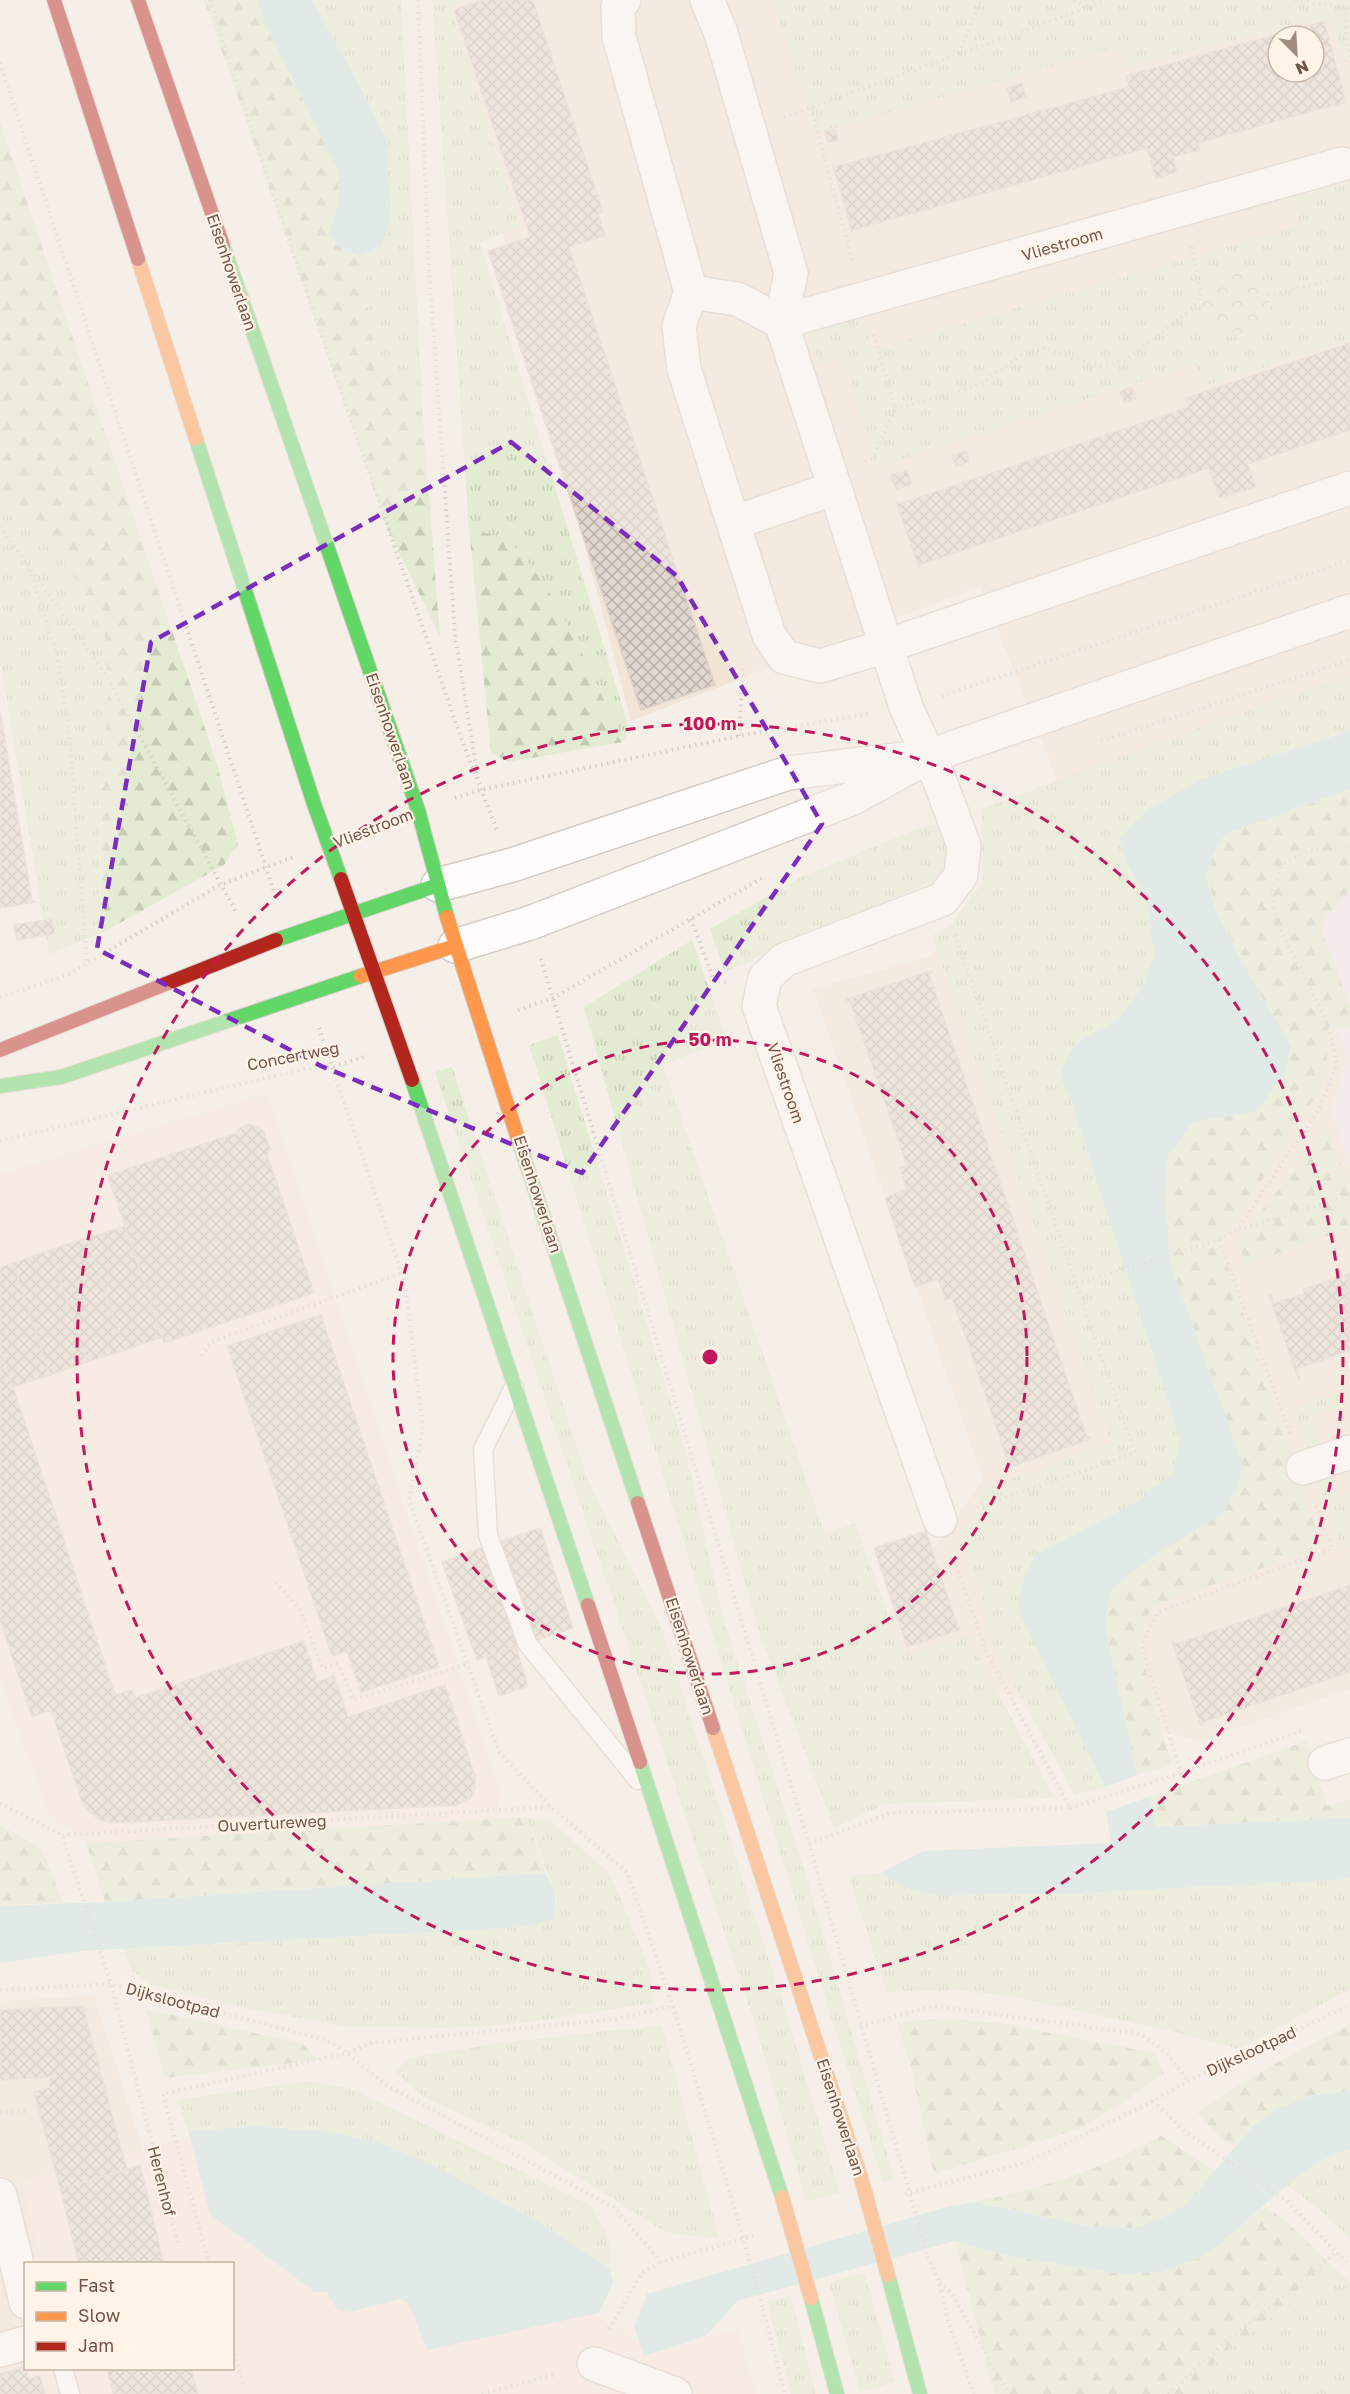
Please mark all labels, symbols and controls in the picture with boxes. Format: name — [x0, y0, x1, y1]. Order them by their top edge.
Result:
north arrow — [1266, 24, 1326, 84]
text: N — [1292, 56, 1312, 79]
street label: Eisenhowerlaan — [203, 211, 261, 333]
street label: Vliestroom — [1019, 223, 1105, 265]
street label: Eisenhowerlaan — [362, 670, 420, 792]
text: 100 m — [684, 712, 736, 734]
street label: Vliestroom — [330, 804, 416, 852]
text: 50 m — [689, 1028, 731, 1050]
street label: Concertweg — [245, 1037, 341, 1075]
street label: Vliestroom — [763, 1040, 809, 1126]
street label: Eisenhowerlaan — [510, 1133, 566, 1255]
centre of rings — [700, 1347, 720, 1367]
street label: Eisenhowerlaan — [662, 1595, 718, 1717]
street label: Ouvertureweg — [217, 1810, 327, 1836]
street label: Dijkslootpad — [124, 1978, 222, 2022]
street label: Dijkslootpad — [1203, 2022, 1299, 2080]
street label: Eisenhowerlaan — [813, 2056, 869, 2178]
street label: Herenhof — [144, 2144, 180, 2218]
legend — [24, 2262, 234, 2370]
text: Fast — [78, 2274, 115, 2296]
text: Slow — [78, 2304, 121, 2326]
text: Jam — [78, 2334, 114, 2356]

